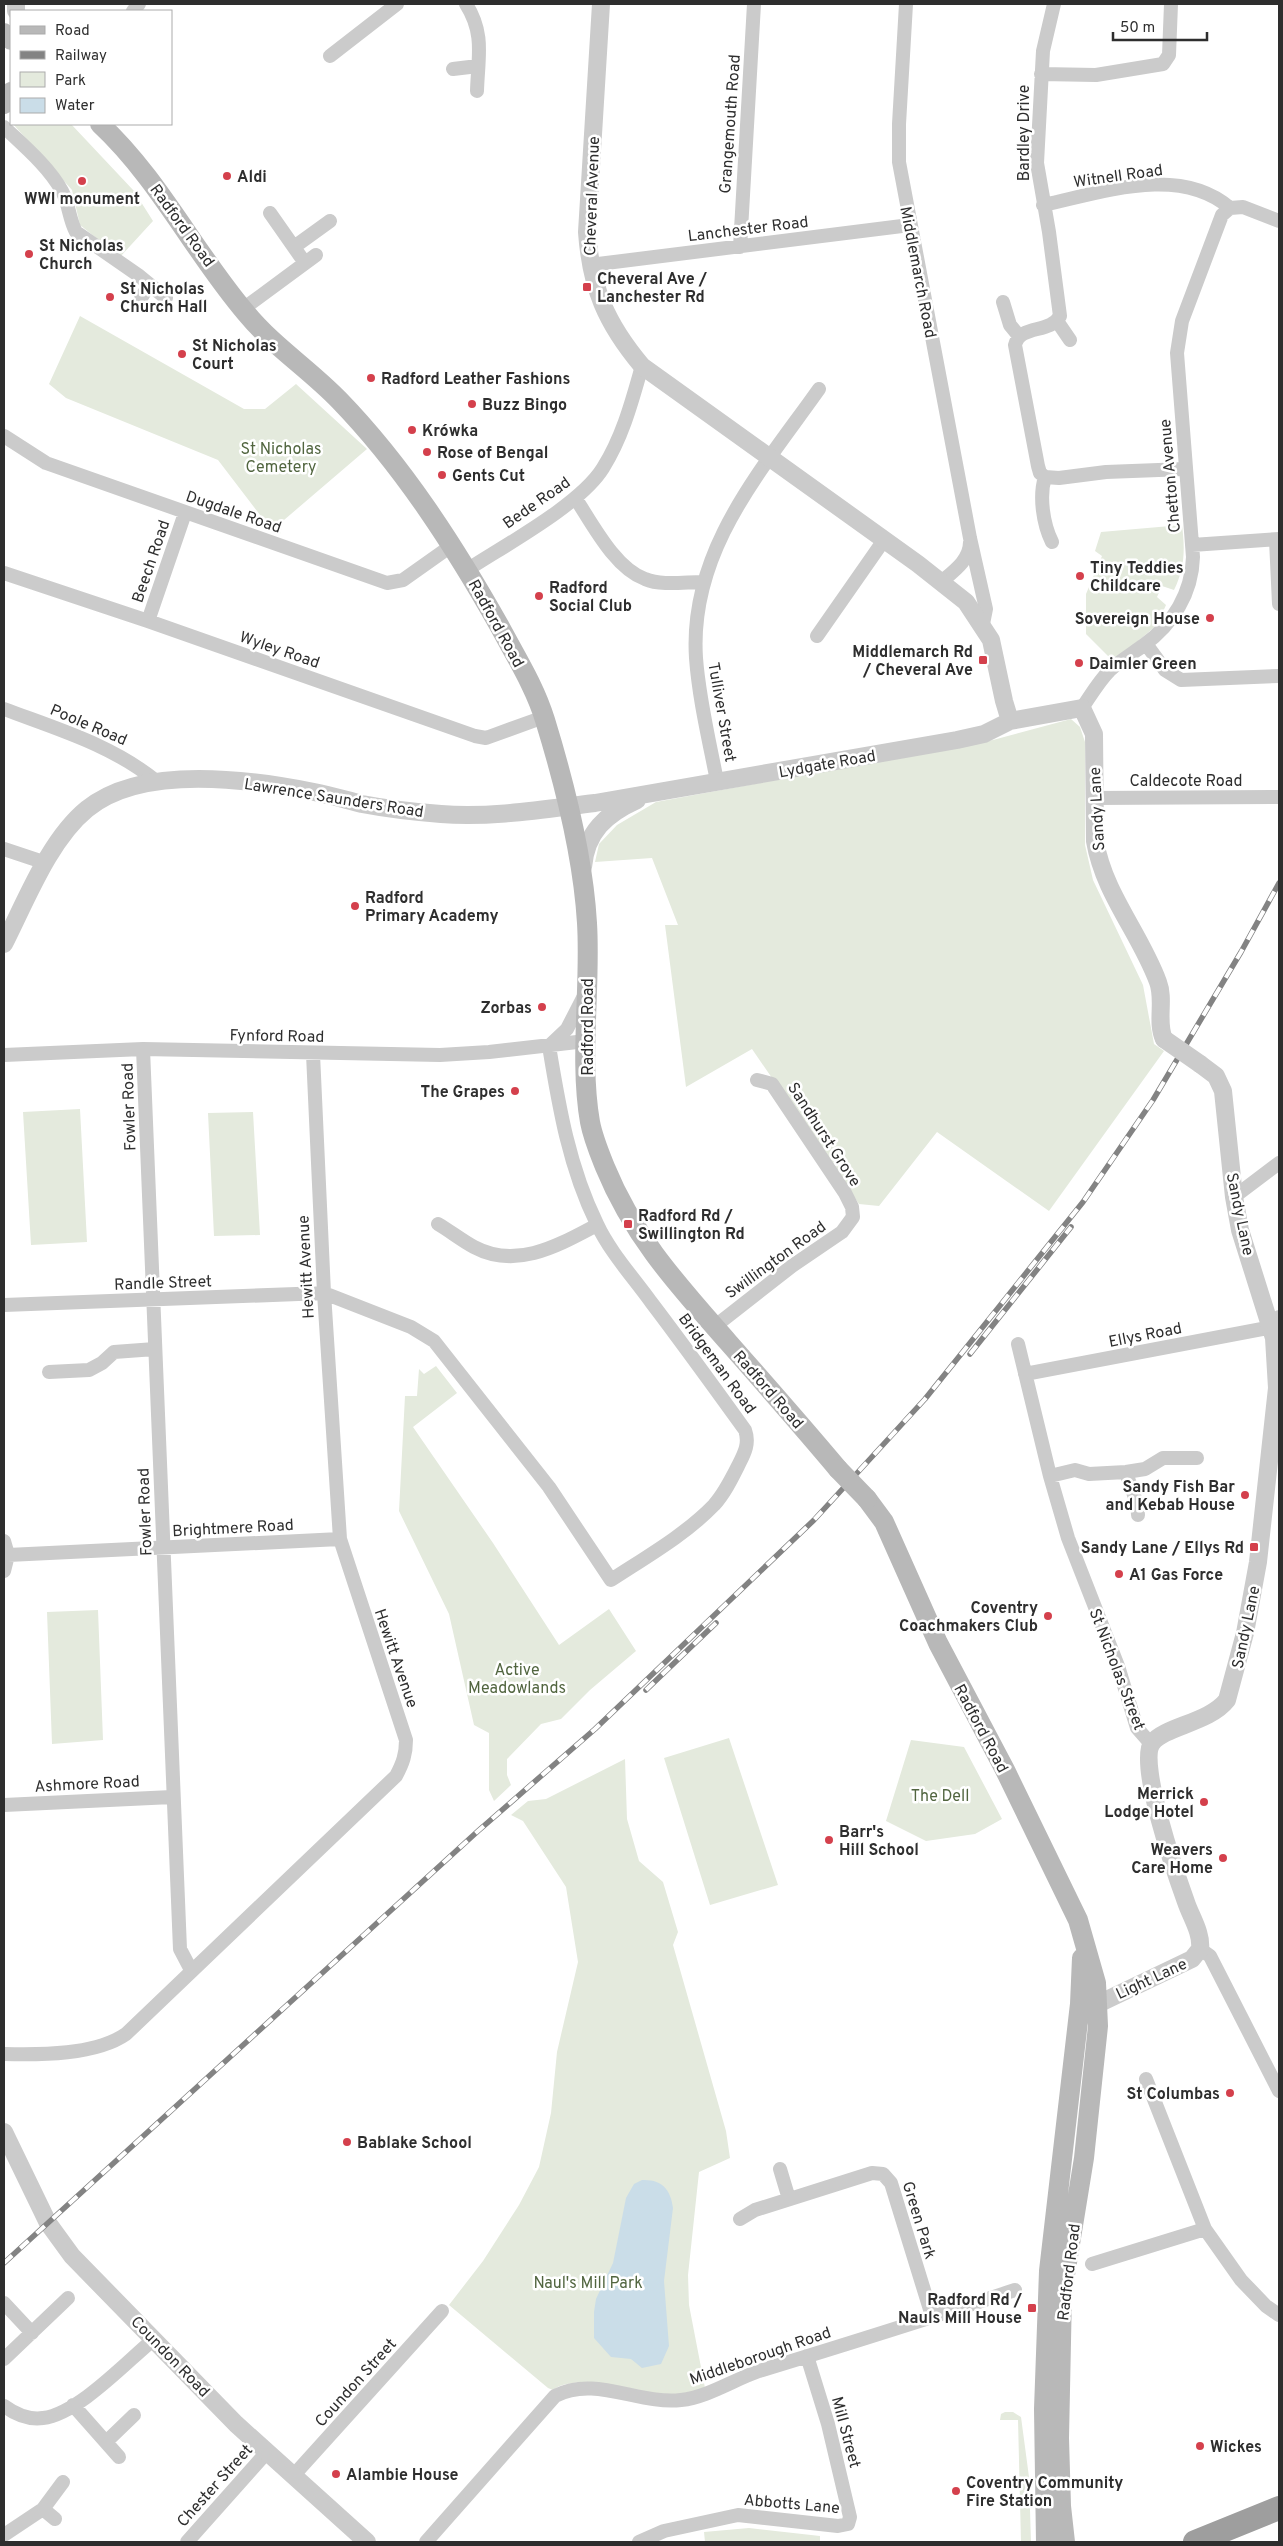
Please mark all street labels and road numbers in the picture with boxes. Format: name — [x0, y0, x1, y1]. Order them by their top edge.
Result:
street label: Grangemouth Road — [716, 54, 746, 195]
street label: Bardley Drive — [1015, 85, 1035, 181]
street label: Cheveral Avenue — [581, 136, 605, 256]
street label: Witnell Road — [1072, 161, 1164, 193]
street label: Radford Road — [145, 181, 218, 272]
street label: Middlemarch Road — [894, 205, 940, 340]
street label: Lanchester Road — [687, 213, 810, 247]
street label: Chetton Avenue — [1156, 418, 1186, 534]
street label: Bede Road — [499, 473, 575, 534]
street label: Dugdale Road — [183, 487, 284, 539]
street label: Beech Road — [128, 518, 175, 606]
street label: Radford Road — [463, 576, 528, 671]
street label: Wyley Road — [237, 628, 322, 674]
street label: Tulliver Street — [702, 661, 740, 764]
street label: Poole Road — [47, 701, 130, 751]
street label: Lydgate Road — [777, 747, 877, 783]
street label: Sandy Lane — [1086, 766, 1110, 851]
street label: Caldecote Road — [1129, 772, 1243, 792]
street label: Lawrence Saunders Road — [242, 775, 425, 823]
street label: Radford Road — [579, 978, 599, 1076]
street label: Fynford Road — [229, 1026, 325, 1048]
street label: Fowler Road — [118, 1063, 142, 1151]
street label: Sandhurst Grove — [782, 1079, 864, 1191]
street label: Sandy Lane — [1221, 1171, 1258, 1258]
street label: Hewitt Avenue — [294, 1215, 320, 1319]
street label: Swillington Road — [722, 1217, 831, 1304]
street label: Randle Street — [114, 1272, 212, 1296]
street label: Bridgeman Road — [673, 1310, 760, 1418]
street label: Ellys Road — [1107, 1319, 1184, 1353]
street label: Radford Road — [728, 1347, 807, 1434]
street label: Fowler Road — [134, 1468, 158, 1556]
street label: Brightmere Road — [172, 1516, 294, 1542]
street label: Sandy Lane — [1228, 1584, 1265, 1671]
street label: Hewitt Avenue — [369, 1606, 421, 1711]
street label: St Nicholas Street — [1084, 1606, 1149, 1733]
street label: Radford Road — [949, 1681, 1012, 1777]
street label: Ashmore Road — [34, 1772, 140, 1798]
street label: Light Lane — [1113, 1955, 1191, 2005]
street label: Green Park — [897, 2179, 939, 2262]
street label: Radford Road — [1054, 2223, 1086, 2322]
street label: Coundon Road — [126, 2313, 213, 2402]
street label: Middleborough Road — [687, 2323, 834, 2390]
street label: Coundon Street — [311, 2335, 402, 2432]
street label: Mill Street — [826, 2395, 864, 2470]
street label: Chester Street — [173, 2441, 258, 2532]
street label: Abbotts Lane — [743, 2491, 841, 2519]

